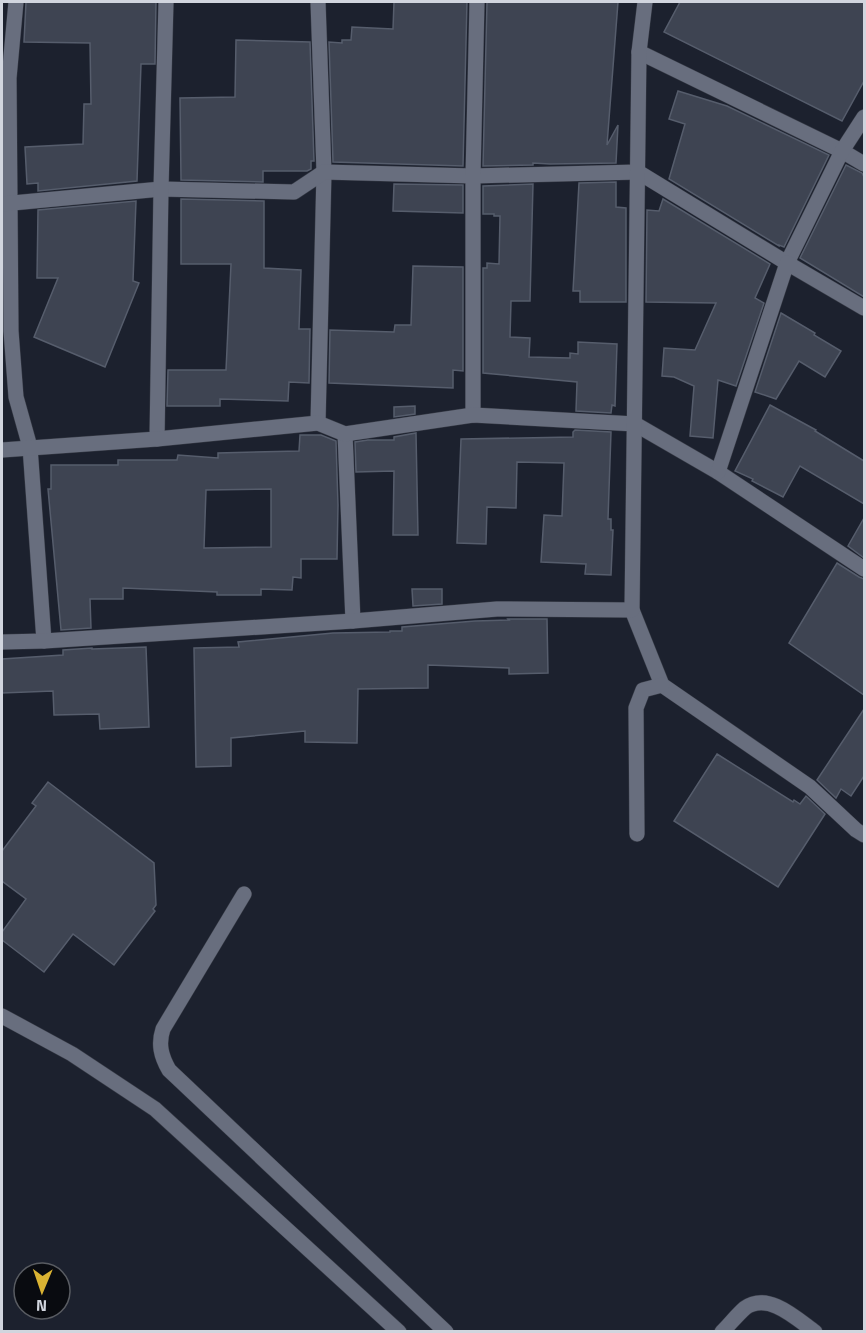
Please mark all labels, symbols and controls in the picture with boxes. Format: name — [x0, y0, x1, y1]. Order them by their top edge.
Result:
north arrow — [12, 1261, 72, 1321]
text: N — [36, 1294, 47, 1318]

